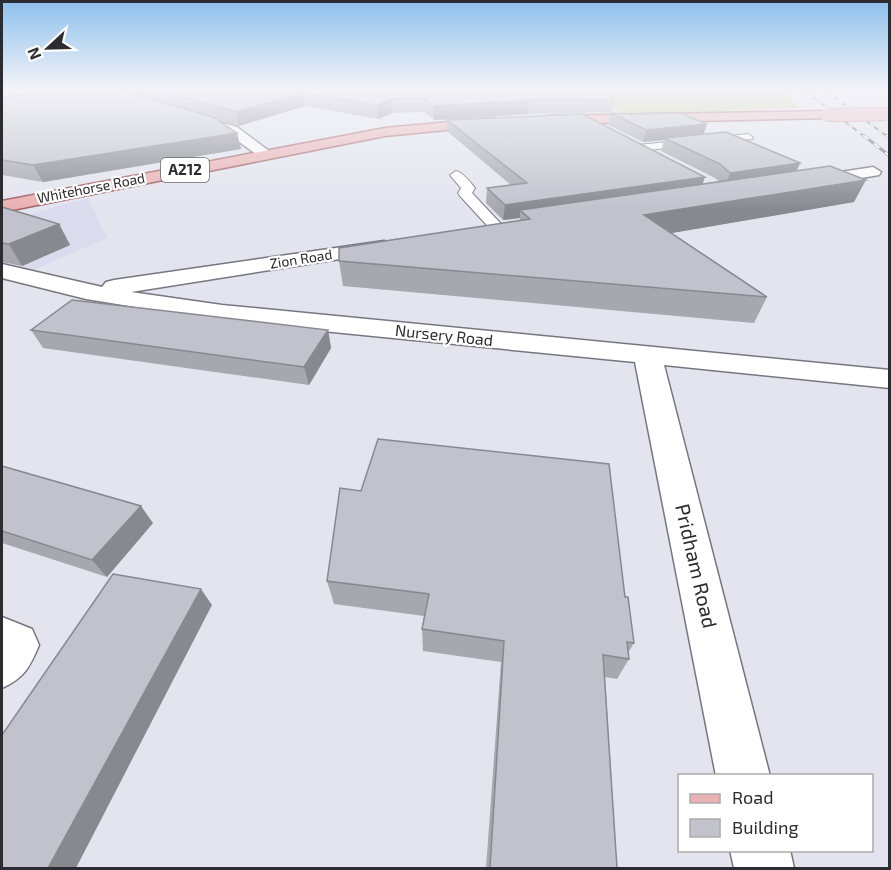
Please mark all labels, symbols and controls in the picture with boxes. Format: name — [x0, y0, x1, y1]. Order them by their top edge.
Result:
north arrow — [18, 18, 78, 78]
text: N — [23, 45, 45, 63]
road number: A212 — [161, 158, 209, 182]
street label: Whitehorse Road — [36, 169, 146, 206]
street label: Zion Road — [269, 245, 333, 272]
street label: Nursery Road — [394, 320, 494, 349]
street label: Pridham Road — [671, 501, 723, 630]
legend — [678, 774, 873, 852]
text: Road — [732, 786, 773, 808]
text: Building — [732, 816, 799, 838]

